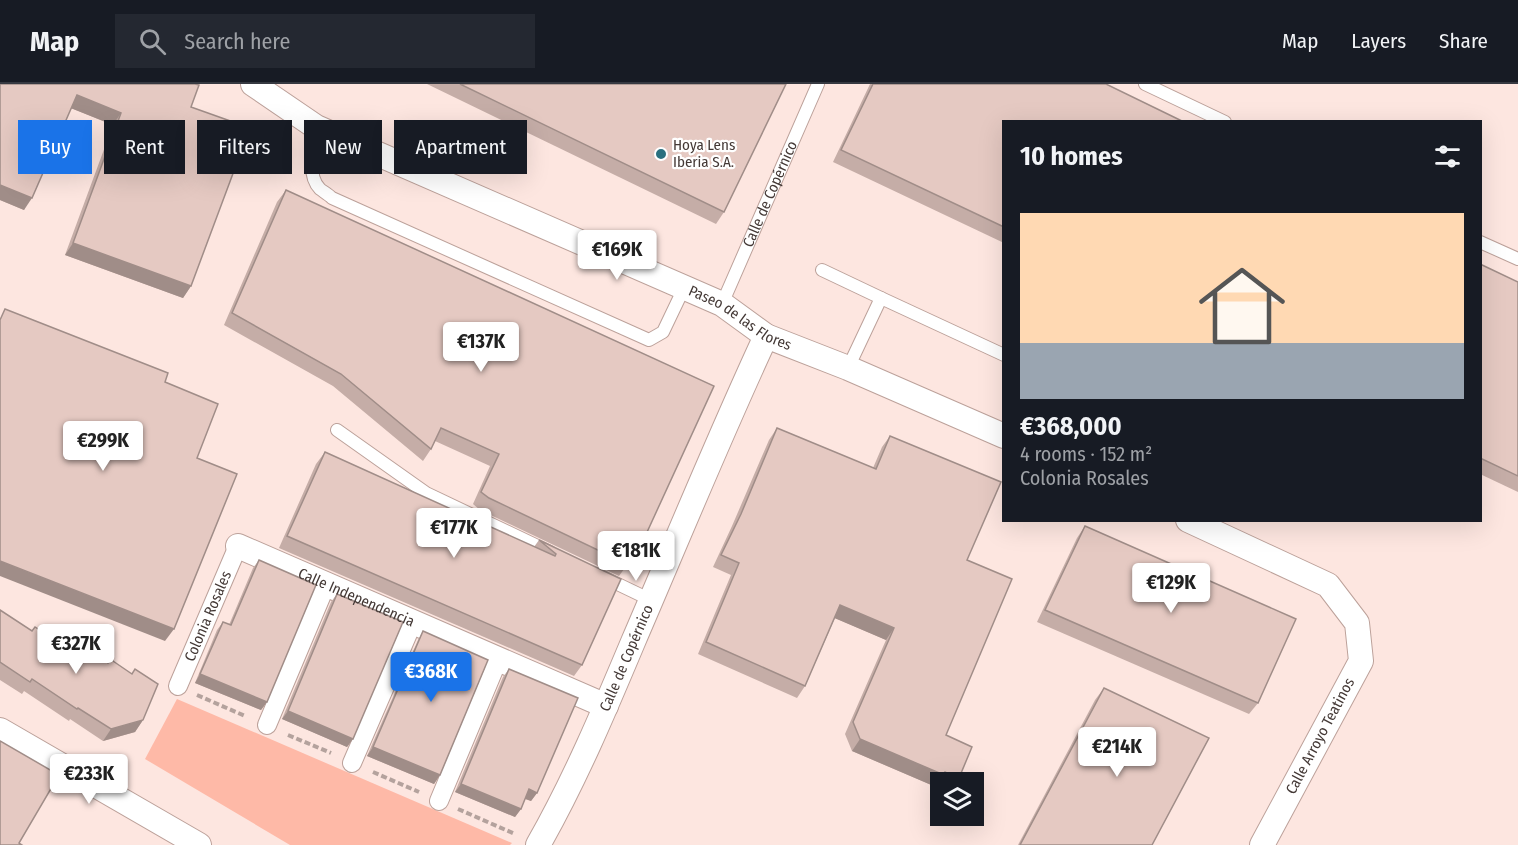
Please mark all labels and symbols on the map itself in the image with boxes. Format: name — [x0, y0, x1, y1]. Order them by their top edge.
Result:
place label: Hoya Lens Iberia S.A. — [673, 136, 735, 171]
street label: Calle de Copérnico — [739, 138, 801, 250]
marker: Hoya Lens Iberia S.A. — [654, 147, 668, 161]
pin: €169K — [575, 230, 659, 281]
street label: Paseo de las Flores — [686, 282, 794, 354]
pin: €137K — [439, 322, 523, 373]
pin: €299K — [61, 421, 145, 472]
pin: €177K — [412, 508, 496, 559]
pin: €181K — [594, 531, 678, 582]
pin: €129K — [1129, 563, 1213, 614]
street label: Calle Independencia — [295, 564, 417, 631]
street label: Colonia Rosales — [181, 568, 235, 664]
street label: Calle de Copérnico — [596, 602, 657, 714]
pin: €327K — [34, 624, 118, 675]
pin: €368K — [389, 652, 473, 703]
street label: Calle Arroyo Teatinos — [1282, 675, 1358, 797]
pin: €214K — [1075, 727, 1159, 778]
pin: €233K — [47, 754, 131, 805]

